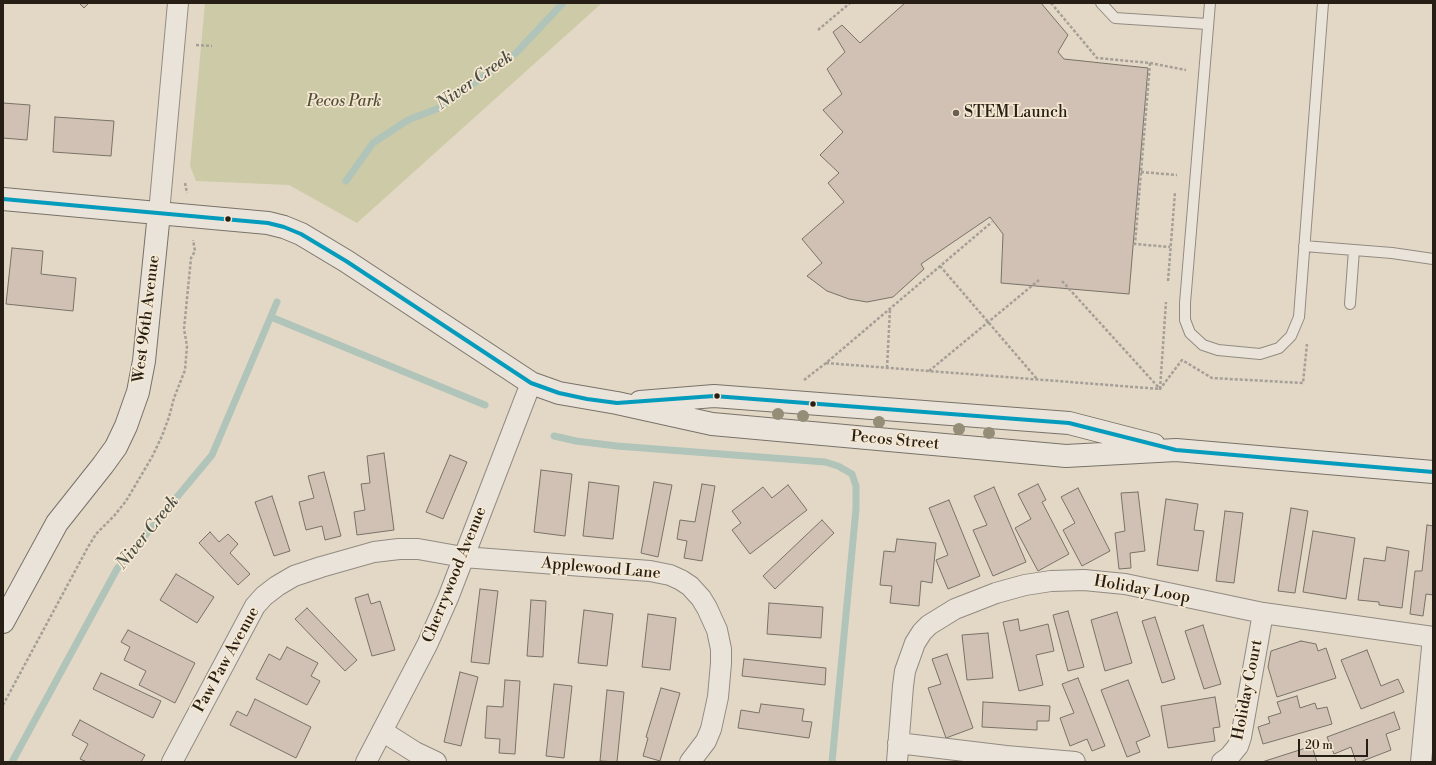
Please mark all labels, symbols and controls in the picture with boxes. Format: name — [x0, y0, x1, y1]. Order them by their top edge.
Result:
water label: Niver Creek — [433, 47, 517, 115]
park label: Pecos Park — [307, 92, 381, 112]
place label: STEM Launch — [964, 103, 1068, 123]
marker: STEM Launch — [951, 108, 961, 118]
unlabelled marker — [223, 214, 233, 224]
street label: West 96th Avenue — [130, 254, 164, 384]
unlabelled marker — [712, 391, 722, 401]
unlabelled marker — [808, 399, 818, 409]
street label: Pecos Street — [850, 428, 940, 454]
water label: Niver Creek — [112, 492, 184, 574]
street label: Cherrywood Avenue — [419, 504, 491, 646]
street label: Applewood Lane — [540, 554, 662, 584]
street label: Holiday Loop — [1092, 572, 1192, 608]
street label: Paw Paw Avenue — [190, 604, 264, 716]
street label: Holiday Court — [1229, 638, 1267, 742]
scale bar — [1300, 731, 1370, 757]
text: 20 m — [1305, 738, 1333, 753]

